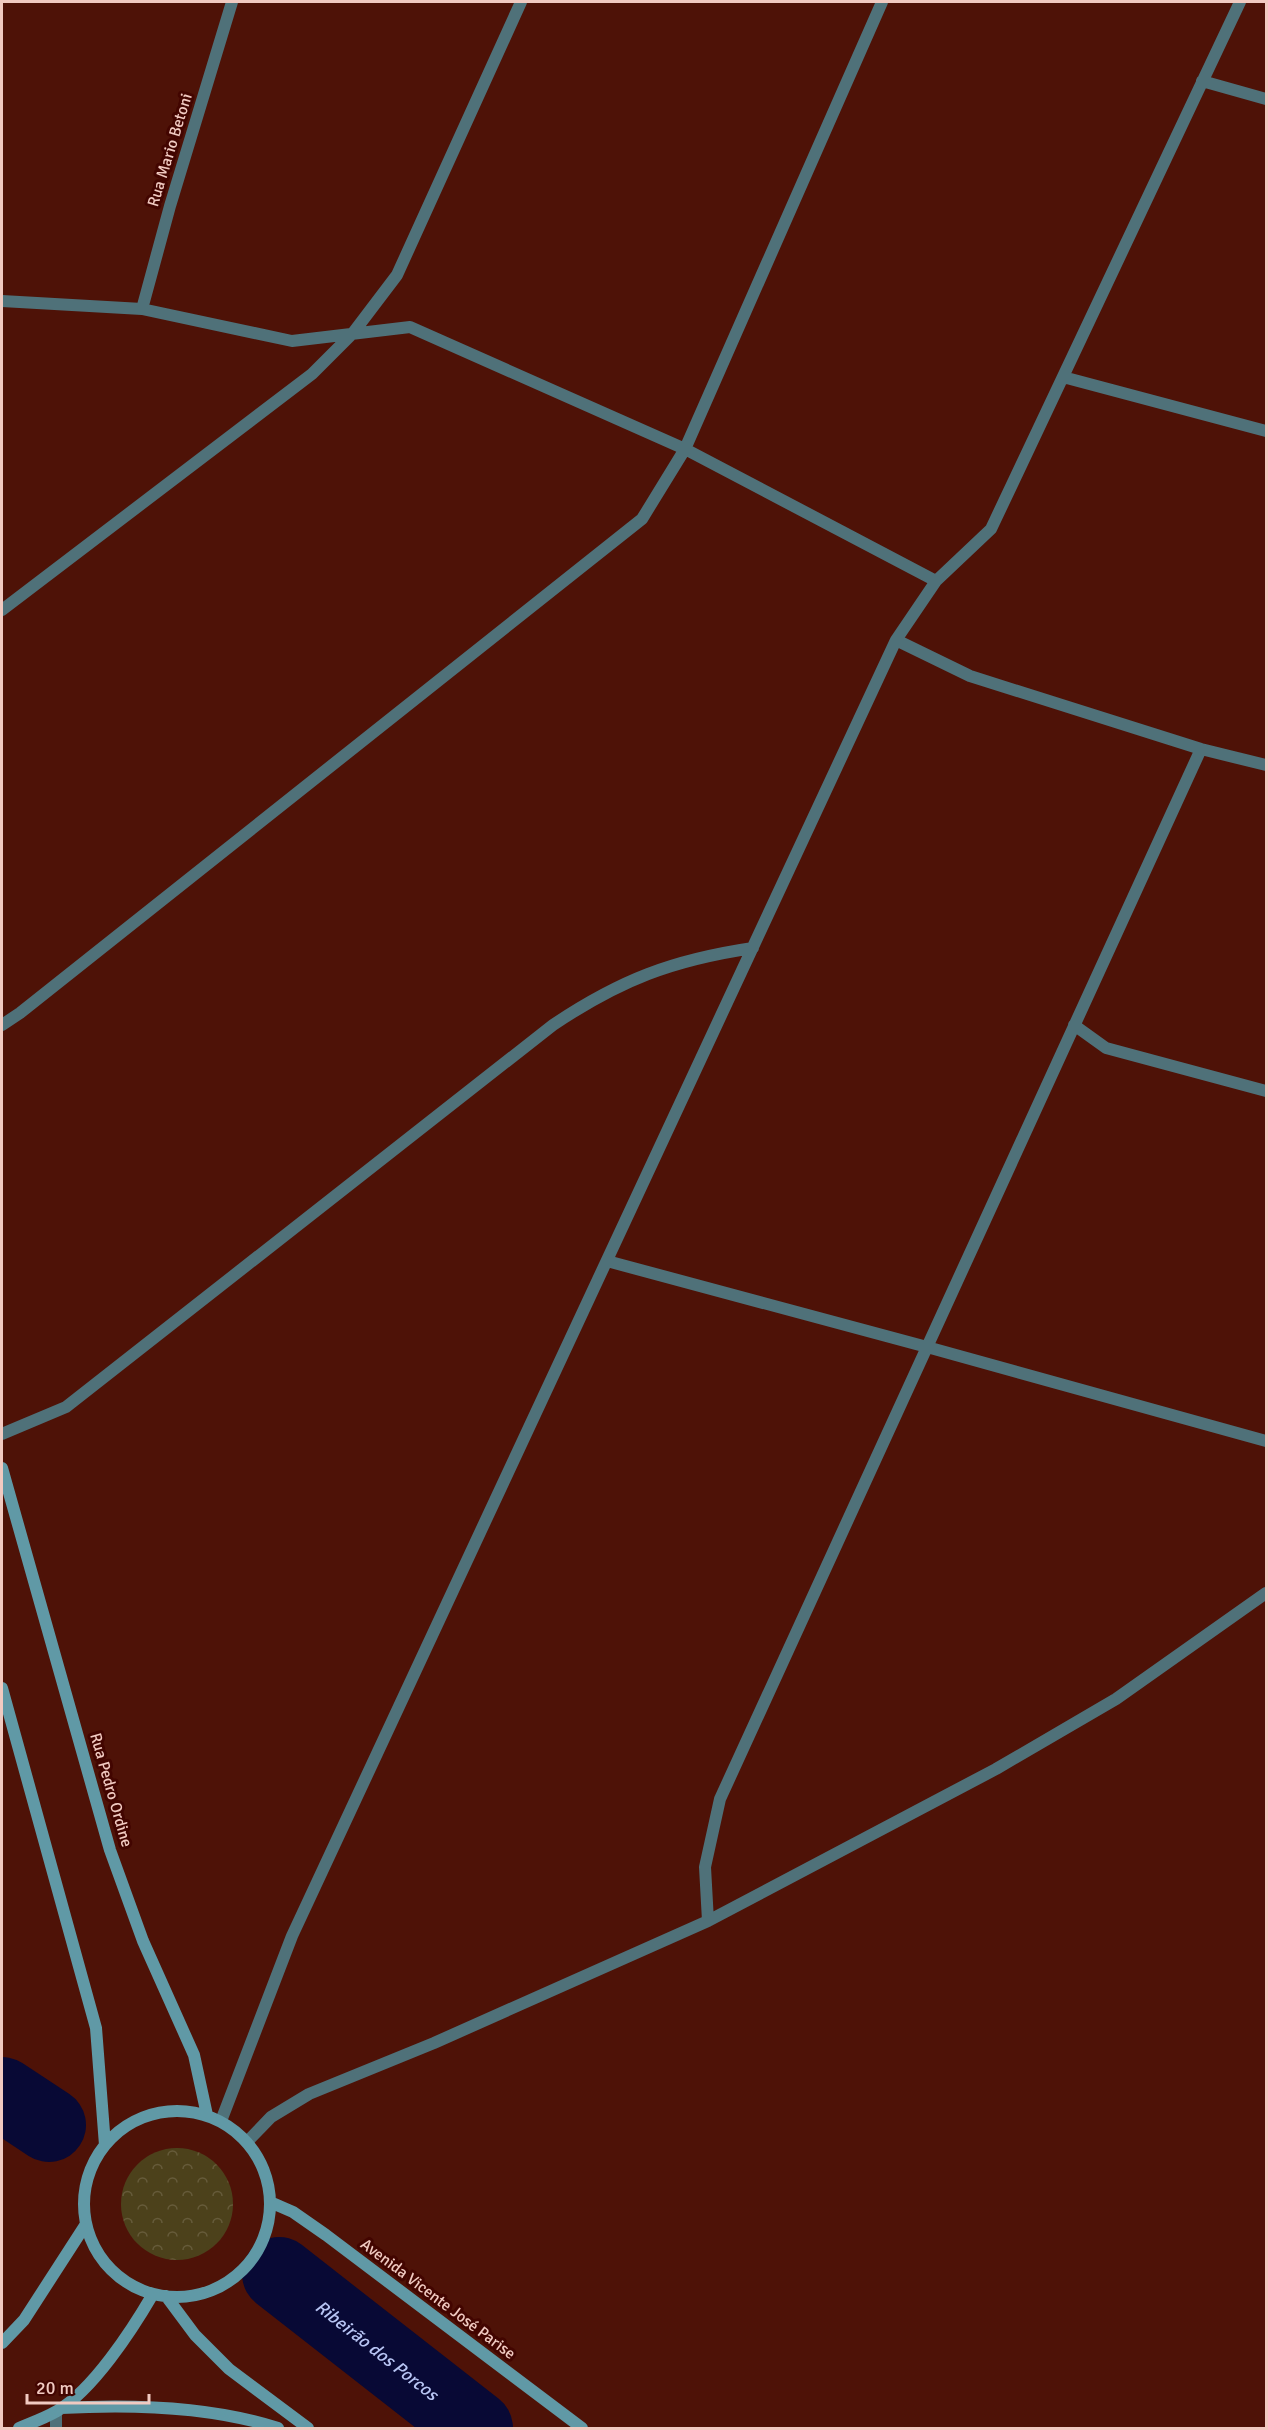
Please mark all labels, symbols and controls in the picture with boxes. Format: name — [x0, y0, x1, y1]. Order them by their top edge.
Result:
street label: Rua Mario Betoni — [143, 91, 197, 209]
street label: Rua Pedro Ordine — [85, 1731, 137, 1849]
street label: Avenida Vicente José Parise — [357, 2234, 519, 2364]
water label: Ribeirão dos Porcos — [311, 2296, 444, 2406]
scale bar — [27, 2367, 148, 2405]
text: 20 m — [36, 2377, 74, 2399]

